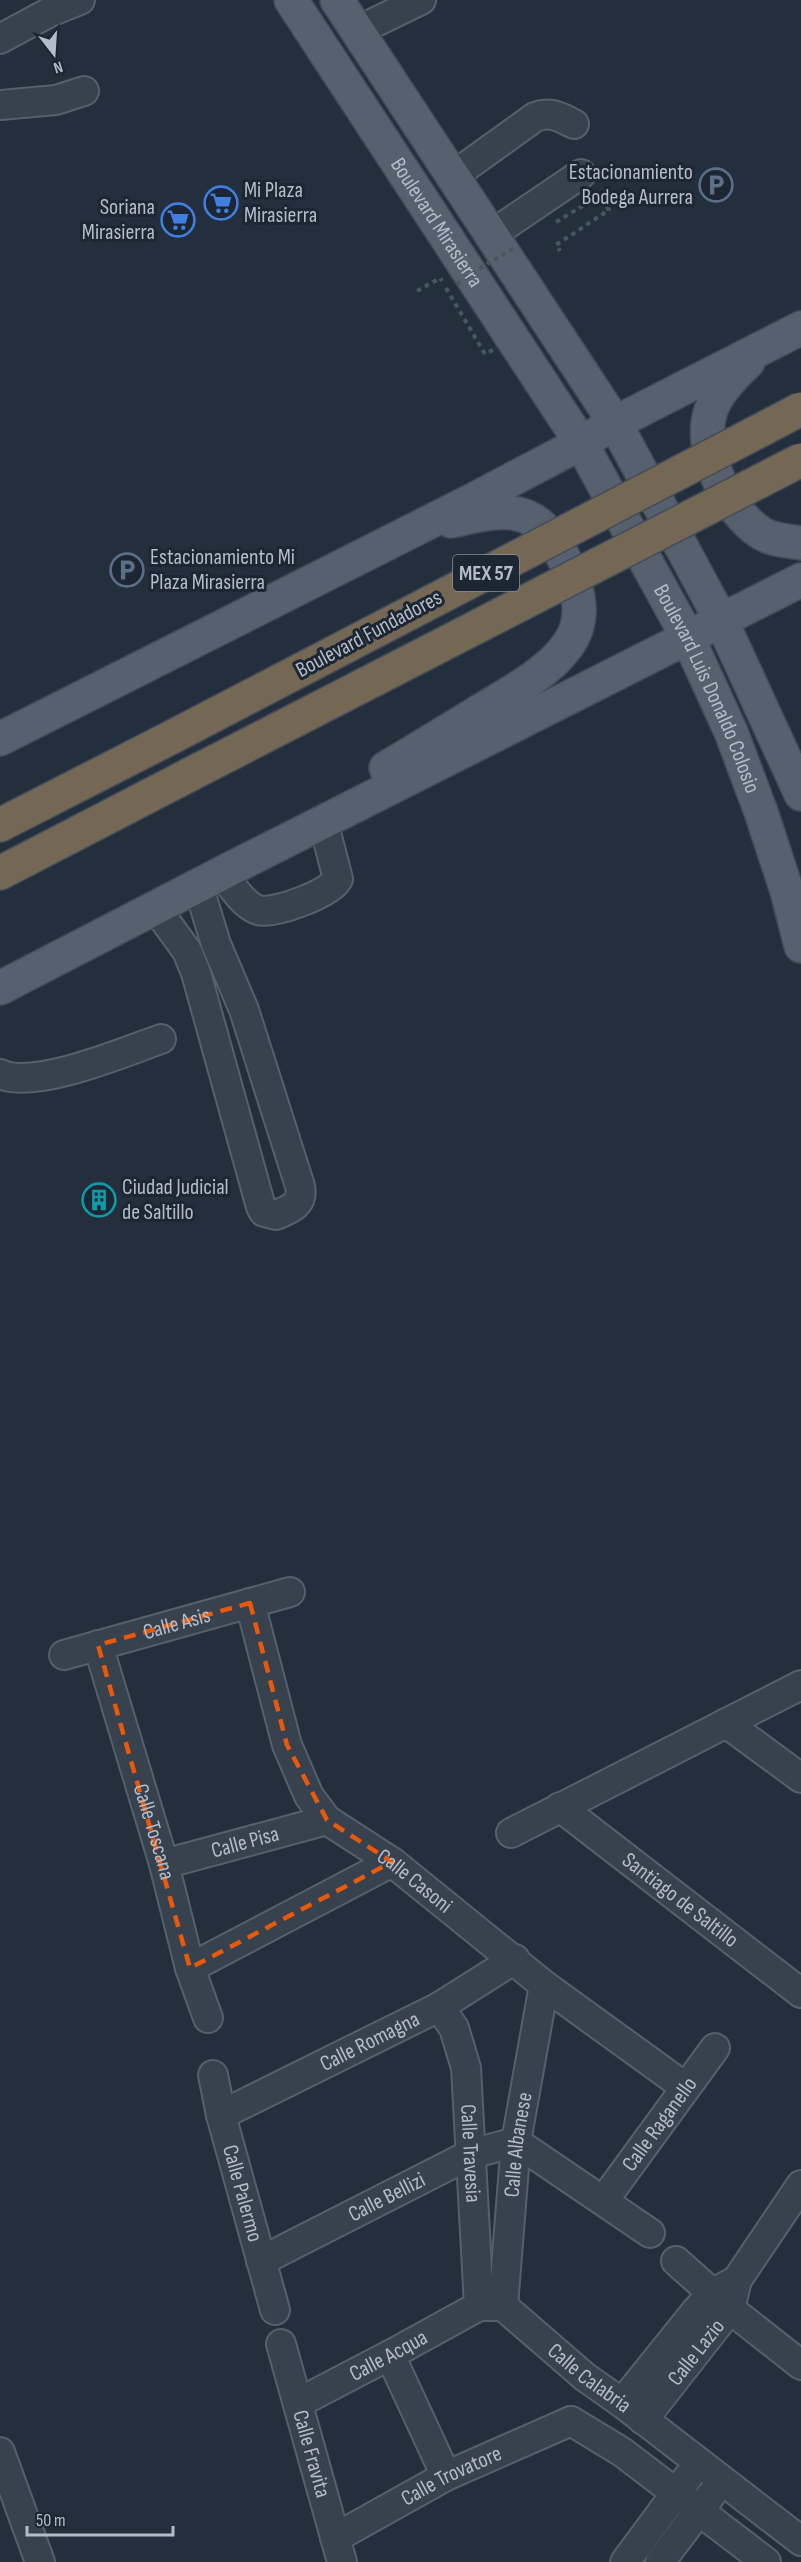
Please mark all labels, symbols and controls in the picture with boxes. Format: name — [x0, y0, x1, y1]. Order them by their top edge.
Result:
north arrow — [24, 24, 84, 84]
text: N — [51, 57, 65, 77]
street label: Boulevard Mirasierra — [384, 153, 489, 293]
place label: Estacionamiento Bodega Aurrera — [569, 159, 693, 211]
parking icon: Estacionamiento Bodega Aurrera — [698, 167, 734, 203]
place label: Mi Plaza Mirasierra — [244, 177, 317, 229]
supermarket icon: Mi Plaza Mirasierra — [203, 185, 239, 221]
place label: Soriana Mirasierra — [82, 194, 155, 246]
supermarket icon: Soriana Mirasierra — [160, 202, 196, 238]
place label: Estacionamiento Mi Plaza Mirasierra — [150, 544, 295, 596]
parking icon: Estacionamiento Mi Plaza Mirasierra — [109, 552, 145, 588]
road number: MEX 57 — [453, 555, 519, 591]
street label: Boulevard Luis Donaldo Colosio — [648, 579, 766, 797]
street label: Boulevard Fundadores — [291, 584, 447, 684]
place label: Ciudad Judicial de Saltillo — [122, 1174, 229, 1226]
building icon: Ciudad Judicial de Saltillo — [81, 1182, 117, 1218]
street label: Calle Asis — [140, 1601, 214, 1646]
street label: Calle Toscana — [127, 1781, 181, 1882]
street label: Calle Pisa — [208, 1820, 282, 1864]
street label: Calle Casoni — [372, 1843, 458, 1919]
street label: Santiago de Saltillo — [617, 1846, 744, 1953]
street label: Calle Romagna — [316, 2005, 424, 2077]
street label: Calle Raganello — [616, 2072, 703, 2177]
street label: Calle Albanese — [498, 2090, 538, 2198]
street label: Calle Travesia — [454, 2103, 487, 2203]
street label: Calle Palermo — [216, 2142, 269, 2245]
street label: Calle Bellizi — [344, 2166, 430, 2228]
street label: Calle Lazio — [662, 2314, 730, 2391]
street label: Calle Acqua — [345, 2324, 432, 2387]
street label: Calle Calabria — [542, 2337, 637, 2419]
street label: Calle Fravita — [287, 2407, 337, 2501]
street label: Calle Trovatore — [396, 2440, 506, 2512]
scale bar — [27, 2499, 172, 2537]
text: 50 m — [36, 2510, 66, 2531]

